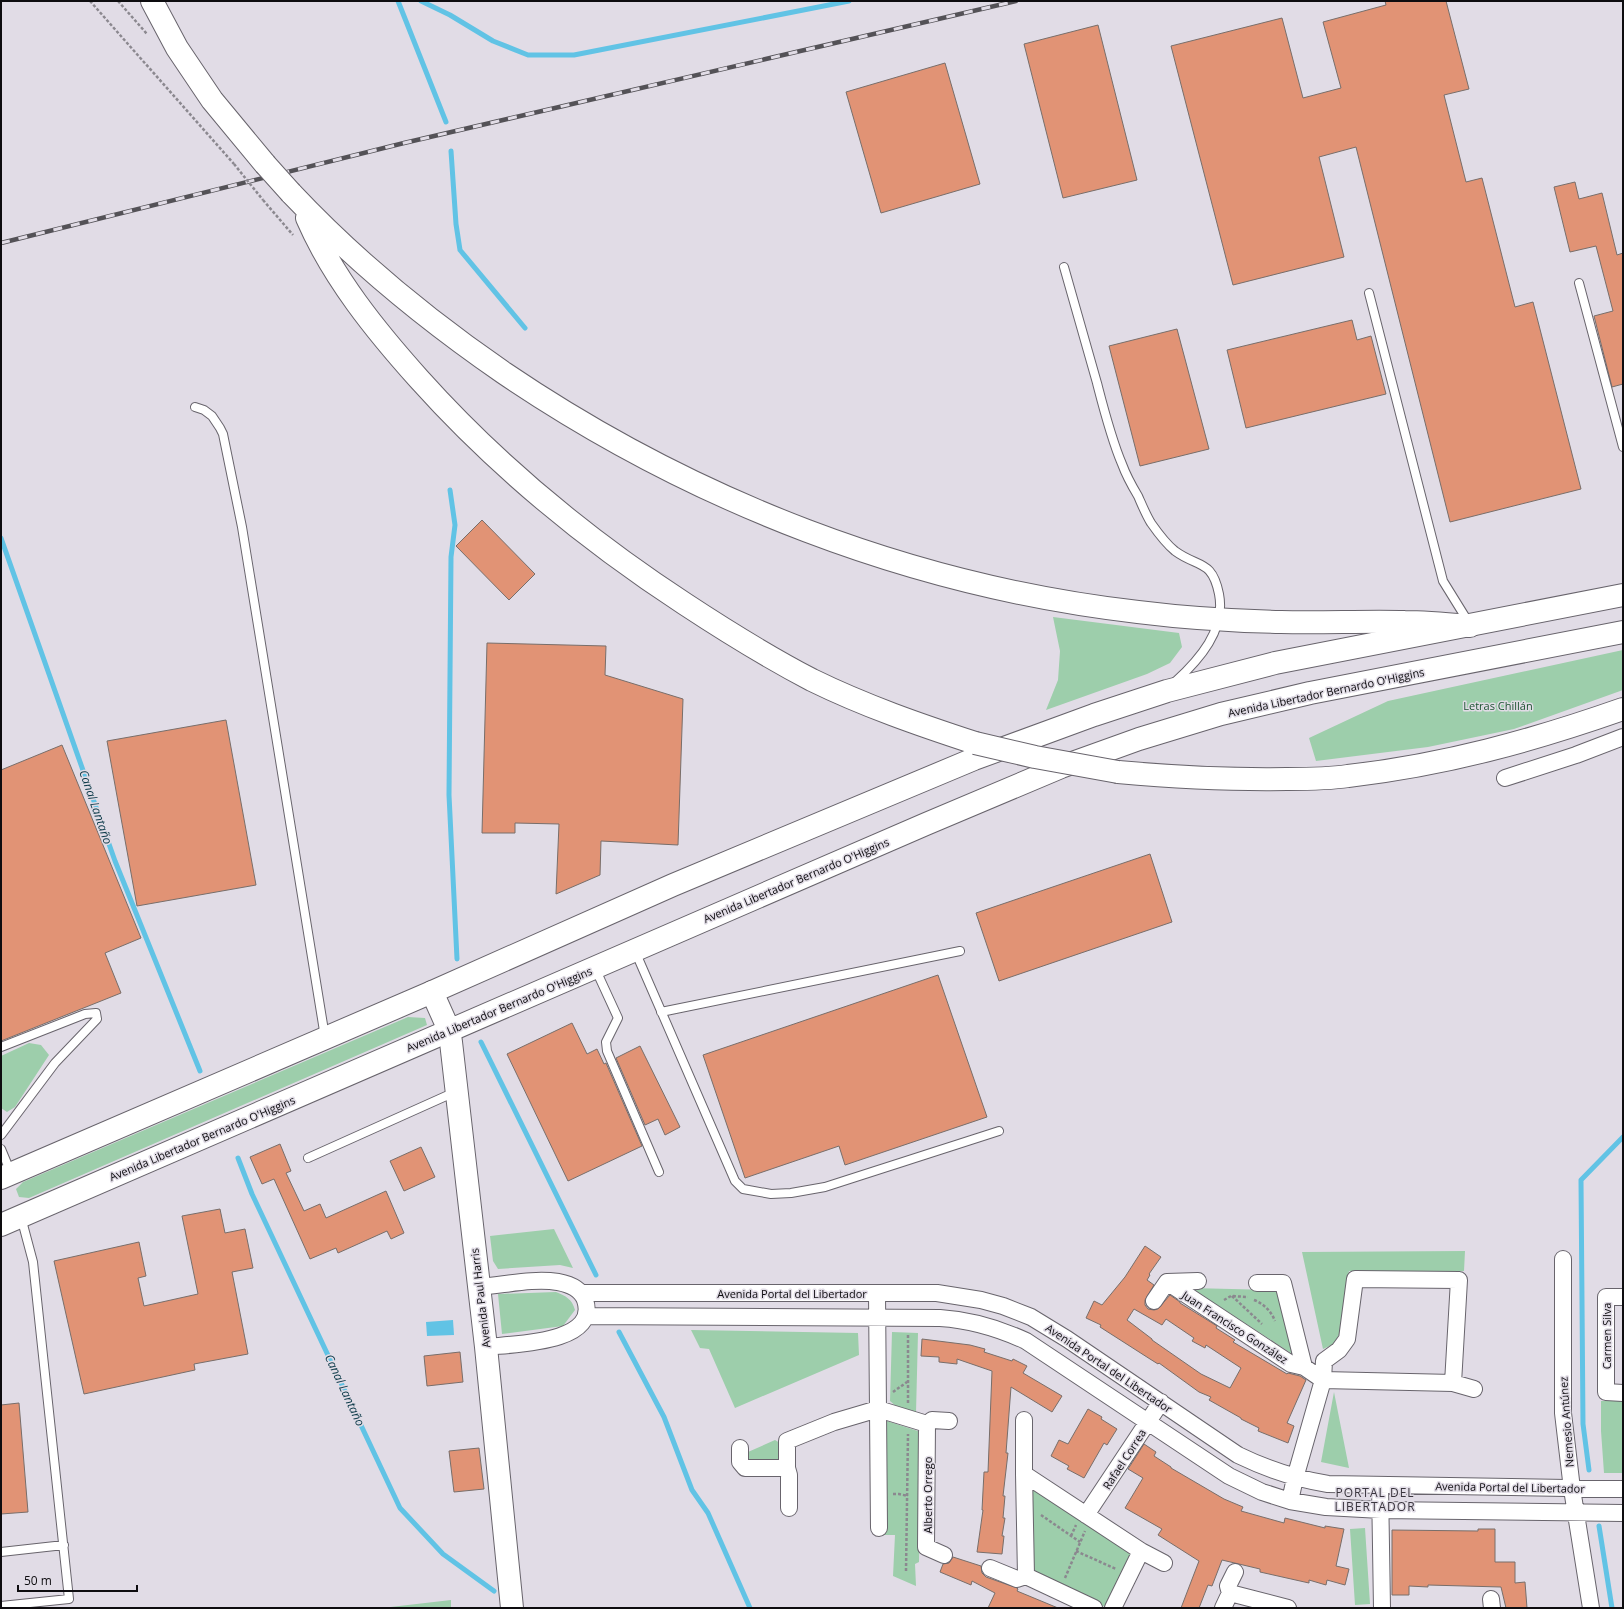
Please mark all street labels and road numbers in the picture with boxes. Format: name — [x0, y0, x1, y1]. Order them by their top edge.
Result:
street label: Avenida Libertador Bernardo O'Higgins — [1226, 664, 1426, 720]
street label: Avenida Libertador Bernardo O'Higgins — [701, 834, 891, 926]
street label: Avenida Libertador Bernardo O'Higgins — [404, 963, 594, 1055]
street label: Avenida Libertador Bernardo O'Higgins — [107, 1092, 297, 1184]
street label: Avenida Paul Harris — [466, 1247, 494, 1349]
street label: Avenida Portal del Libertador — [717, 1286, 867, 1301]
street label: Juan Francisco González — [1178, 1287, 1291, 1367]
street label: Carmen Silva — [1599, 1303, 1614, 1369]
street label: Avenida Portal del Libertador — [1043, 1320, 1176, 1416]
street label: Nemesio Antúnez — [1555, 1376, 1577, 1468]
street label: Rafael Correa — [1099, 1426, 1149, 1492]
street label: Alberto Orrego — [920, 1456, 935, 1533]
street label: Avenida Portal del Libertador — [1435, 1478, 1585, 1496]

